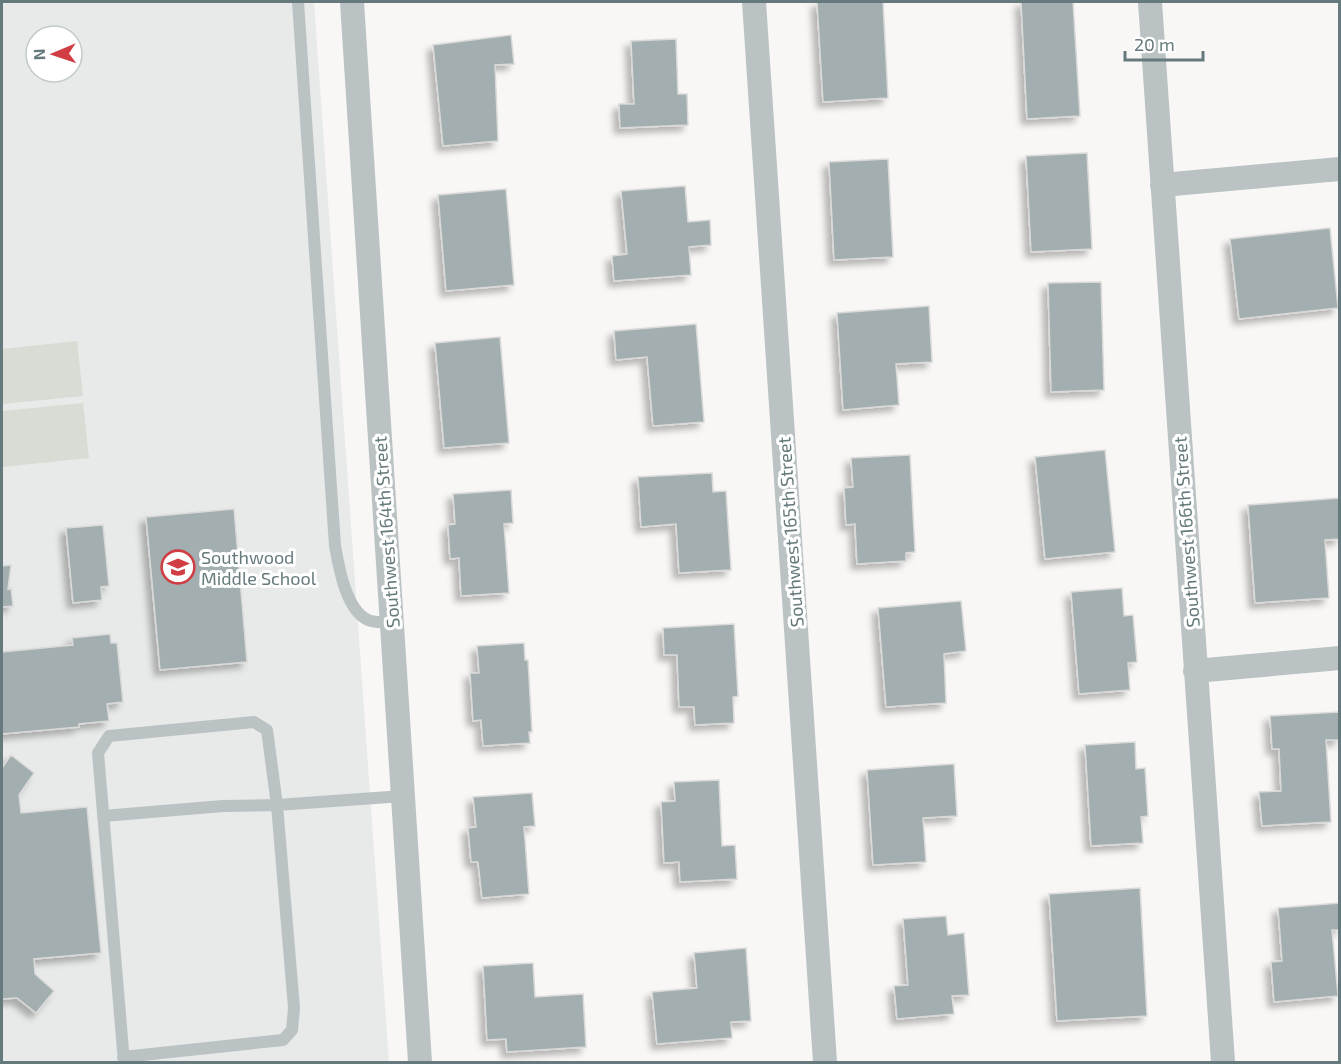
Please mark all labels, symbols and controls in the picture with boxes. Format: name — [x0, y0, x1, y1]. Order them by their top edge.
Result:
north arrow — [24, 24, 84, 84]
scale bar — [1125, 24, 1203, 62]
text: 20 m — [1134, 33, 1175, 55]
text: N — [29, 48, 48, 61]
street label: Southwest 164th Street — [368, 435, 404, 629]
street label: Southwest 165th Street — [772, 436, 808, 628]
street label: Southwest 166th Street — [1168, 436, 1204, 628]
place label: Southwood Middle School — [201, 546, 317, 589]
school or university icon: Southwood Middle School — [160, 549, 196, 585]

